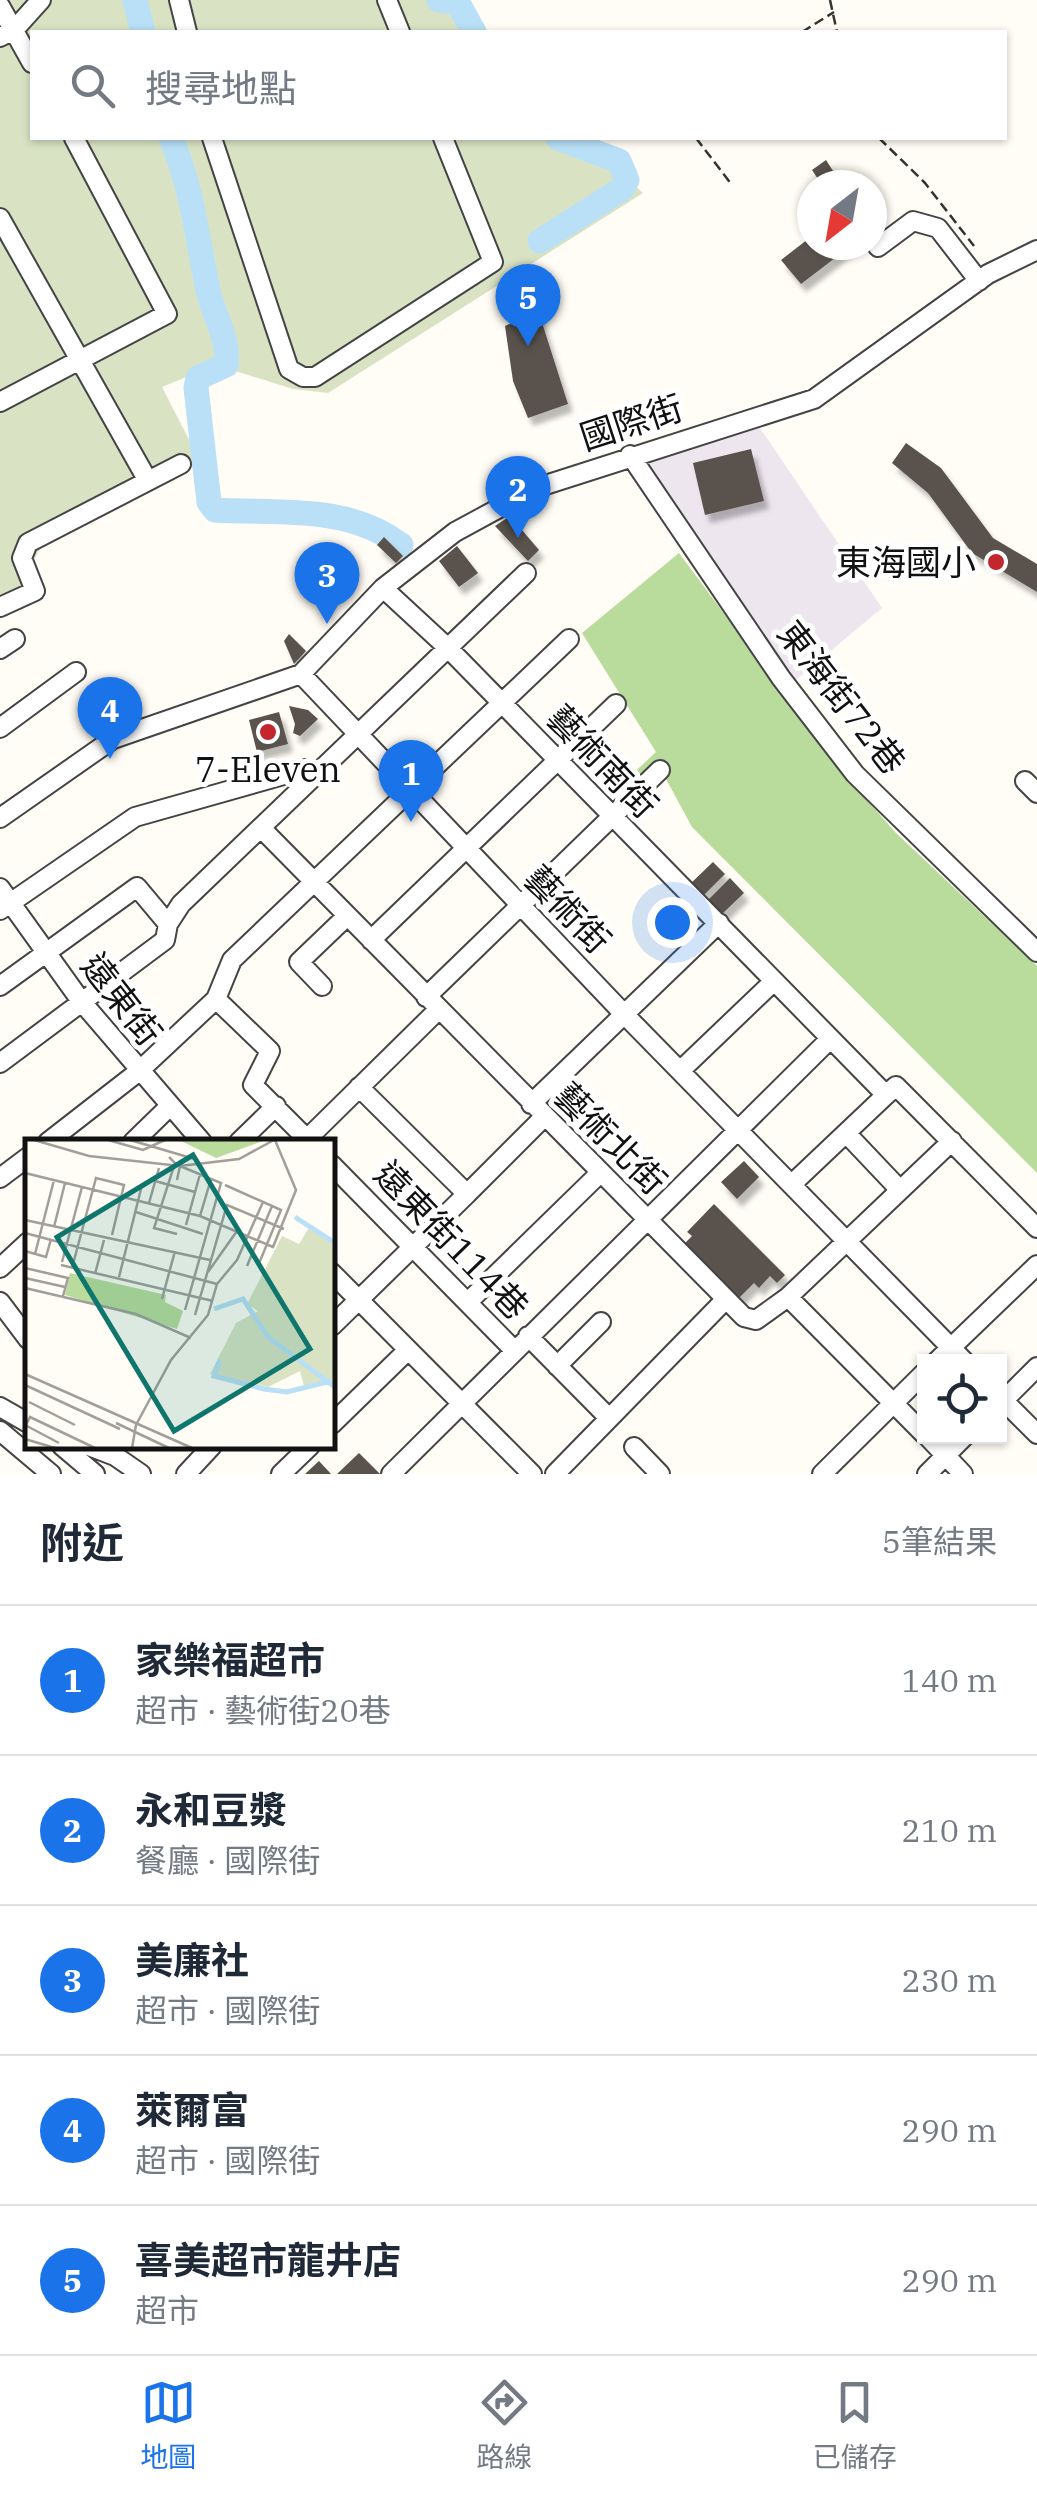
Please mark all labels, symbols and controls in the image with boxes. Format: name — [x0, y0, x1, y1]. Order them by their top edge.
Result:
search box — [30, 30, 1007, 140]
icon: search — [65, 58, 120, 113]
text: 搜尋地點 — [145, 63, 297, 112]
north arrow — [797, 170, 887, 260]
pin: 5 — [496, 264, 560, 346]
street label: 國際街 — [574, 384, 688, 460]
pin: 2 — [486, 456, 550, 538]
place label: 東海國小 — [836, 539, 976, 585]
pin: 3 — [294, 542, 360, 624]
marker: 東海國小 — [985, 551, 1007, 573]
street label: 東海街72巷 — [768, 611, 916, 783]
pin: 4 — [78, 676, 142, 759]
street label: 藝術南街 — [538, 695, 668, 827]
marker: 7-Eleven — [257, 721, 279, 743]
pin: 1 — [378, 740, 444, 822]
place label: 7-Eleven — [195, 746, 341, 792]
street label: 藝術街 — [515, 855, 621, 963]
your location — [647, 897, 698, 948]
street label: 遠東街 — [72, 943, 172, 1055]
street label: 藝術北街 — [545, 1072, 677, 1204]
inset map — [25, 1139, 335, 1449]
street label: 遠東街114巷 — [365, 1151, 539, 1329]
map controls — [917, 1354, 1007, 1444]
button: locate — [917, 1354, 1007, 1444]
text: 附近 — [40, 1515, 124, 1570]
text: 5筆結果 — [882, 1520, 997, 1562]
text: 家樂福超市 — [135, 1635, 325, 1684]
text: 1 — [63, 1659, 82, 1701]
text: 140 m — [901, 1659, 997, 1701]
text: 超市 · 藝術街20巷 — [135, 1689, 391, 1731]
text: 永和豆漿 — [135, 1785, 287, 1834]
text: 2 — [63, 1809, 82, 1851]
text: 210 m — [901, 1809, 997, 1851]
text: 餐廳 · 國際街 — [135, 1839, 320, 1881]
text: 美廉社 — [135, 1935, 249, 1984]
text: 3 — [63, 1959, 82, 2001]
text: 230 m — [901, 1959, 997, 2001]
text: 超市 · 國際街 — [135, 1989, 320, 2031]
text: 萊爾富 — [135, 2085, 249, 2134]
text: 4 — [63, 2109, 82, 2151]
text: 290 m — [901, 2109, 997, 2151]
text: 超市 · 國際街 — [135, 2139, 320, 2181]
text: 喜美超市龍井店 — [135, 2235, 401, 2284]
text: 5 — [63, 2259, 82, 2301]
text: 290 m — [901, 2259, 997, 2301]
text: 超市 — [135, 2289, 199, 2331]
tab: 地圖 — [140, 2375, 196, 2475]
tab: 路線 — [476, 2375, 533, 2475]
tab: 已儲存 — [813, 2375, 897, 2475]

